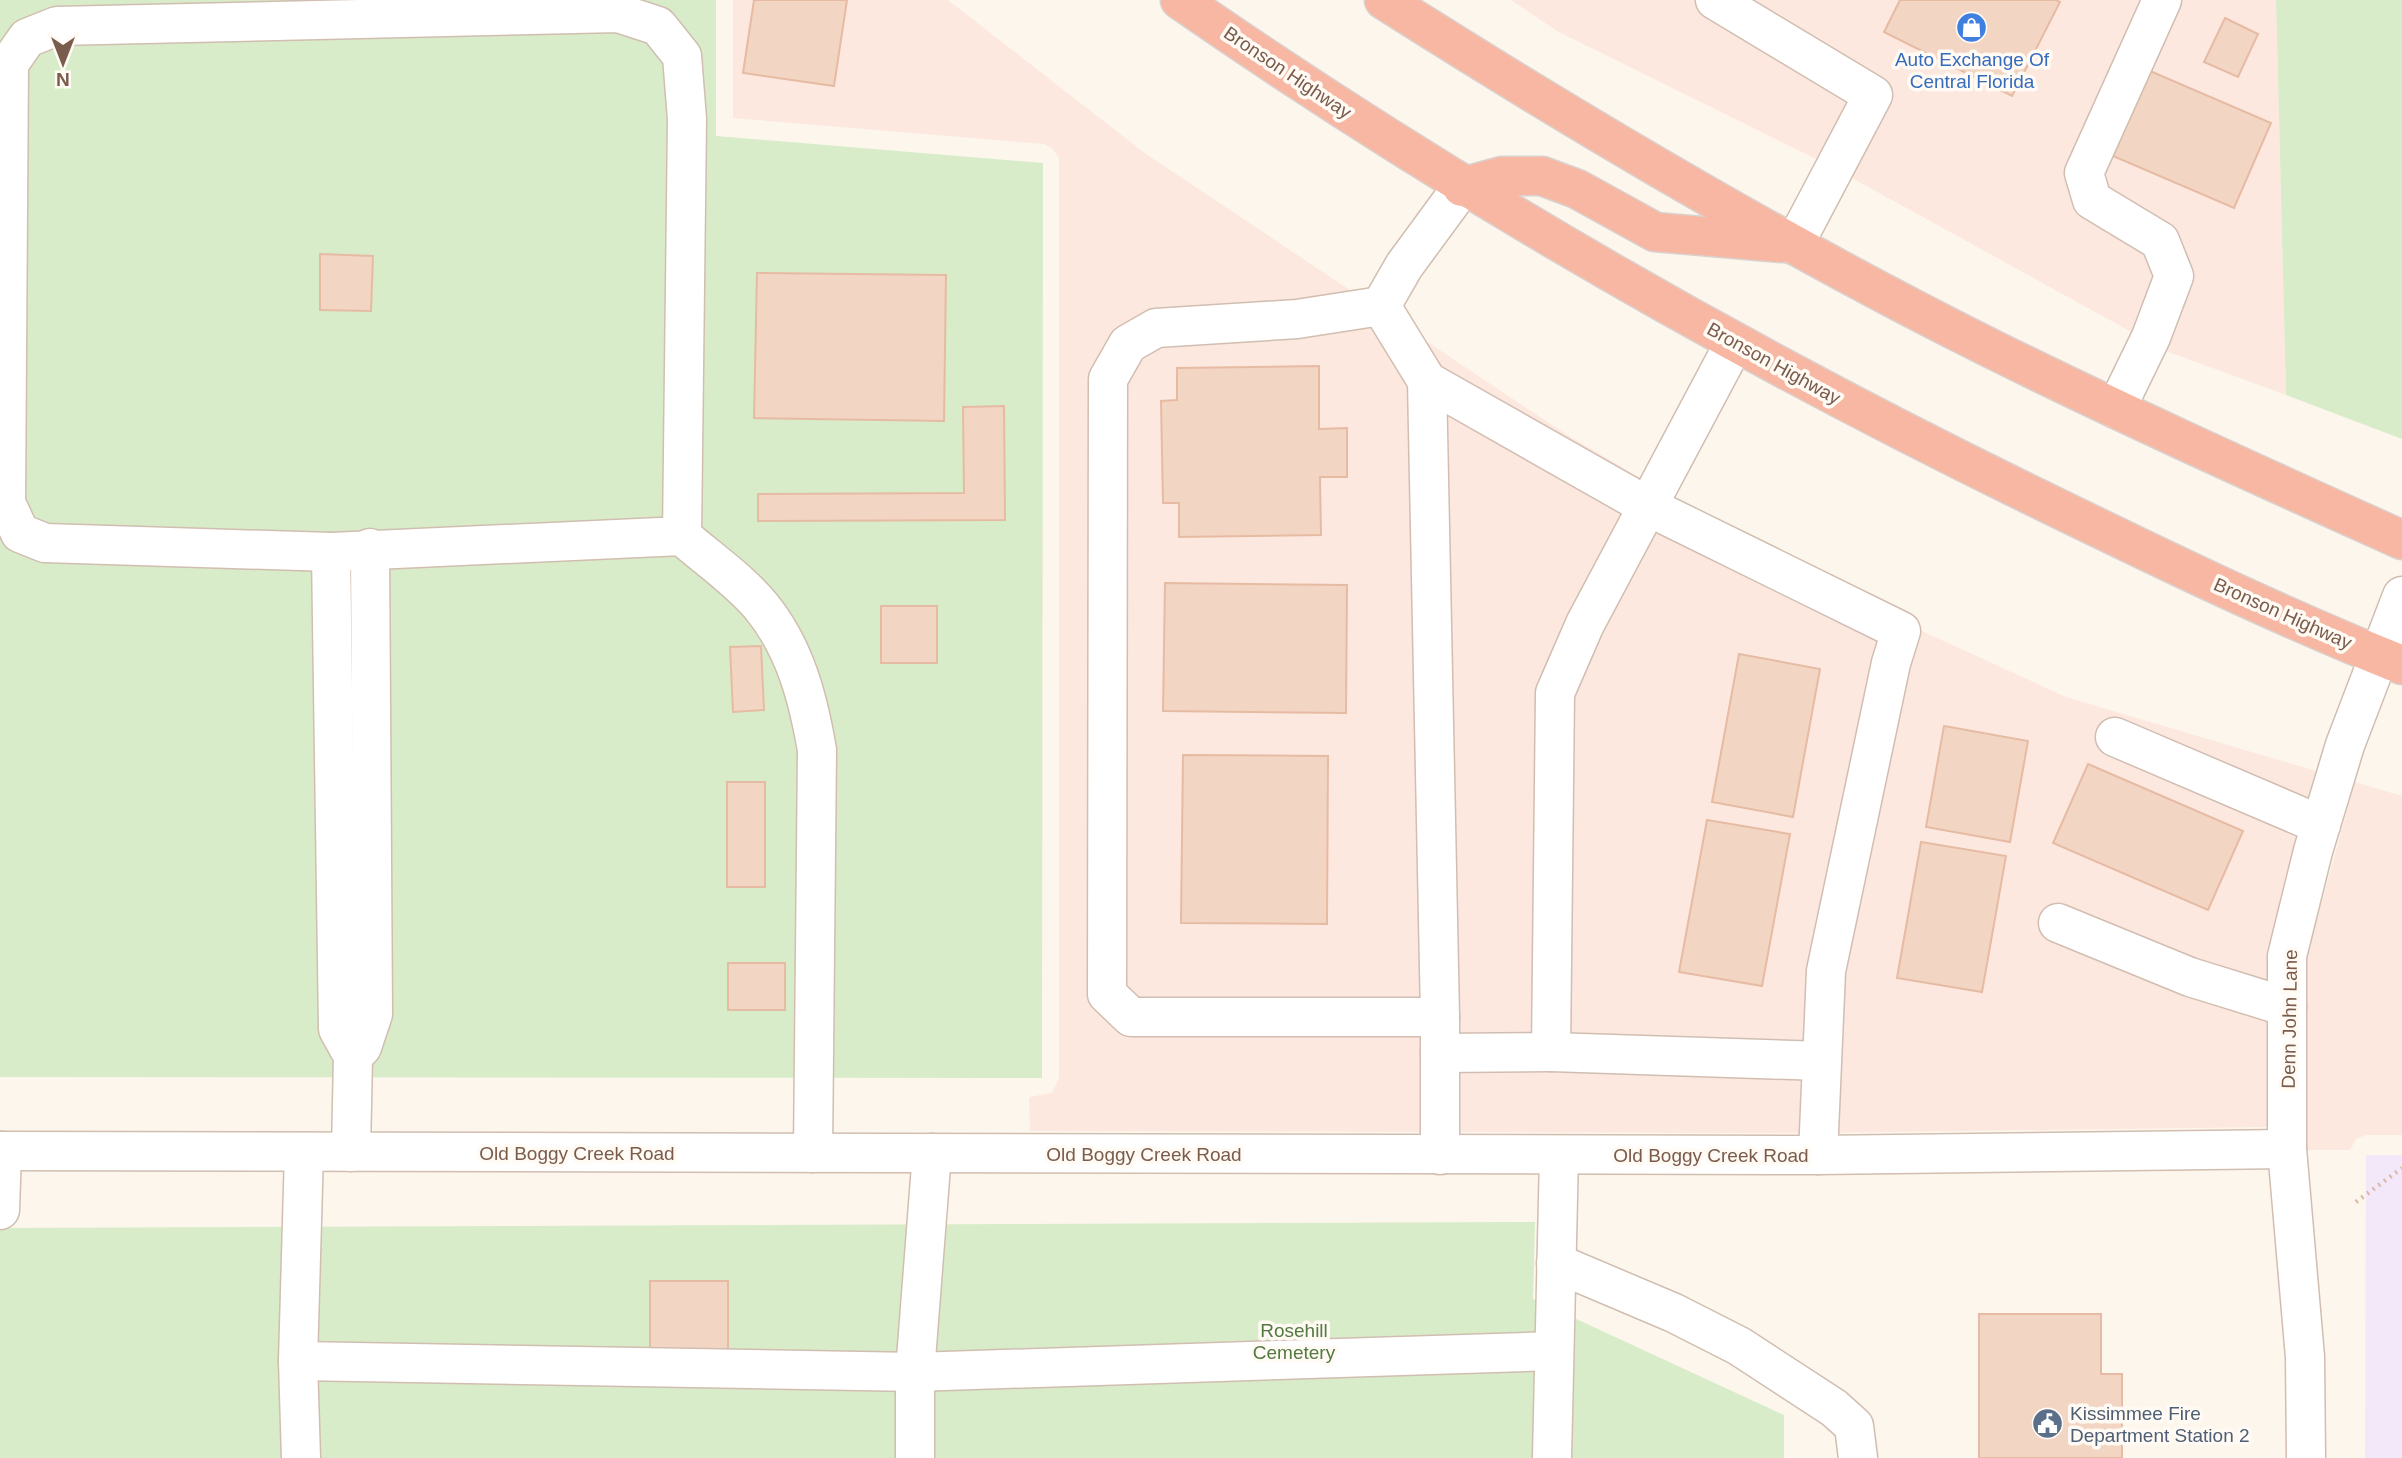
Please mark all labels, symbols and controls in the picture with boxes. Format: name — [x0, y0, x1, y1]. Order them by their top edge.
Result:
shop icon: Auto Exchange Of Central Florida — [1955, 11, 1989, 45]
street label: Bronson Highway — [1220, 22, 1356, 123]
north arrow — [28, 28, 98, 98]
place label: Auto Exchange Of Central Florida — [1895, 49, 2050, 92]
text: N — [56, 69, 70, 90]
street label: Bronson Highway — [1704, 318, 1844, 409]
street label: Bronson Highway — [2211, 574, 2356, 654]
street label: Denn John Lane — [2278, 949, 2301, 1089]
street label: Old Boggy Creek Road — [479, 1143, 675, 1164]
street label: Old Boggy Creek Road — [1046, 1144, 1242, 1165]
street label: Old Boggy Creek Road — [1613, 1145, 1809, 1166]
park label: Rosehill Cemetery — [1253, 1320, 1336, 1363]
place label: Kissimmee Fire Department Station 2 — [2070, 1403, 2250, 1446]
public building icon: Kissimmee Fire Department Station 2 — [2030, 1407, 2064, 1441]

